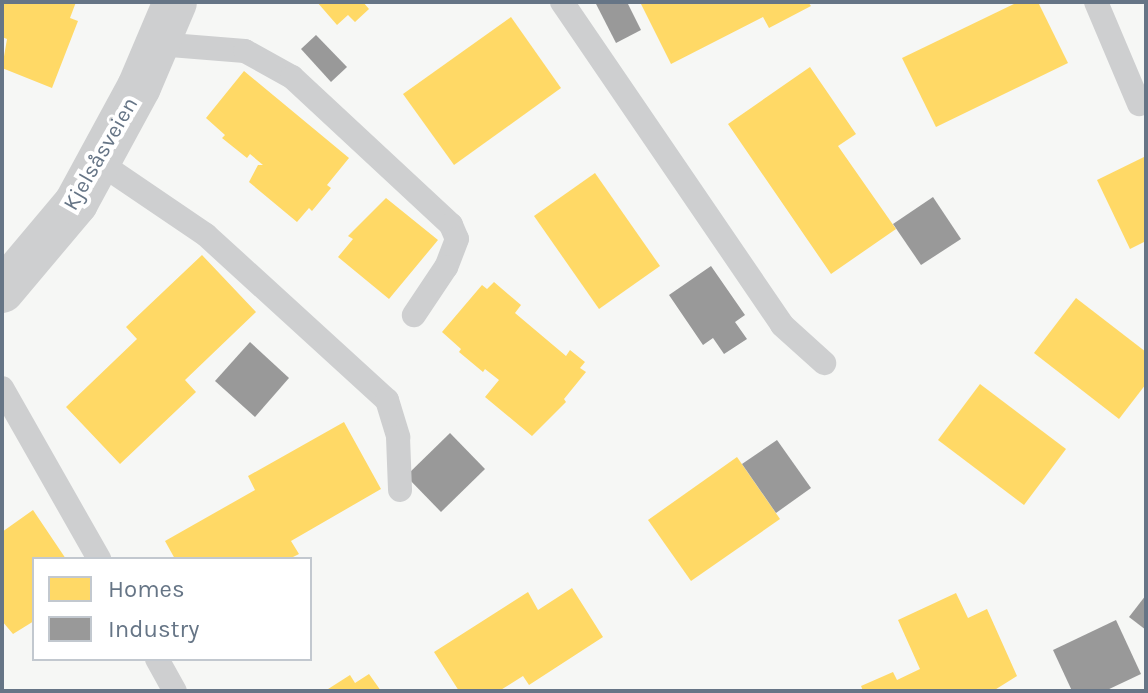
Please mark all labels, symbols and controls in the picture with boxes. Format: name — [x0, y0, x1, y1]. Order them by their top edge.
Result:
street label: Kjelsåsveien — [58, 93, 144, 215]
legend — [32, 557, 312, 661]
text: Homes — [108, 575, 185, 603]
text: Industry — [108, 615, 199, 643]

